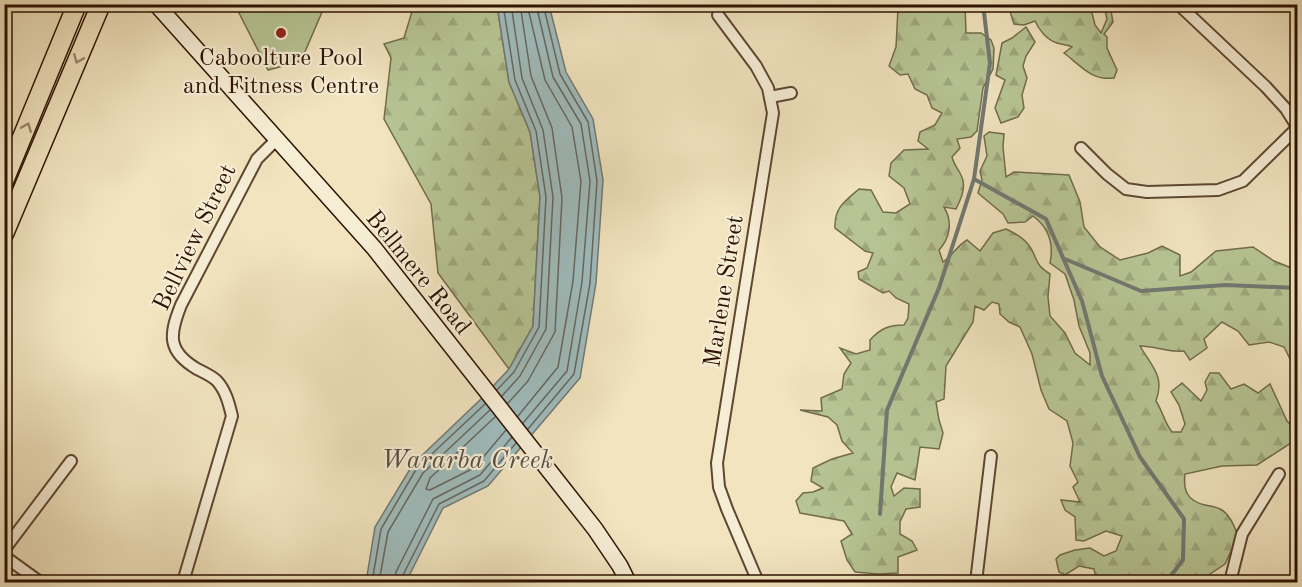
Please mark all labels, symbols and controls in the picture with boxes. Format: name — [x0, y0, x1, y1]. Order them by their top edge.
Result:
marker: Caboolture Pool and Fitness Centre — [274, 26, 288, 40]
place label: Caboolture Pool and Fitness Centre — [183, 47, 379, 99]
one-way arrow — [73, 52, 85, 63]
one-way arrow — [20, 122, 32, 133]
street label: Bellview Street — [150, 161, 242, 315]
street label: Bellmere Road — [360, 207, 475, 340]
street label: Marlene Street — [701, 214, 749, 369]
water label: Wararba Creek — [381, 448, 553, 474]

